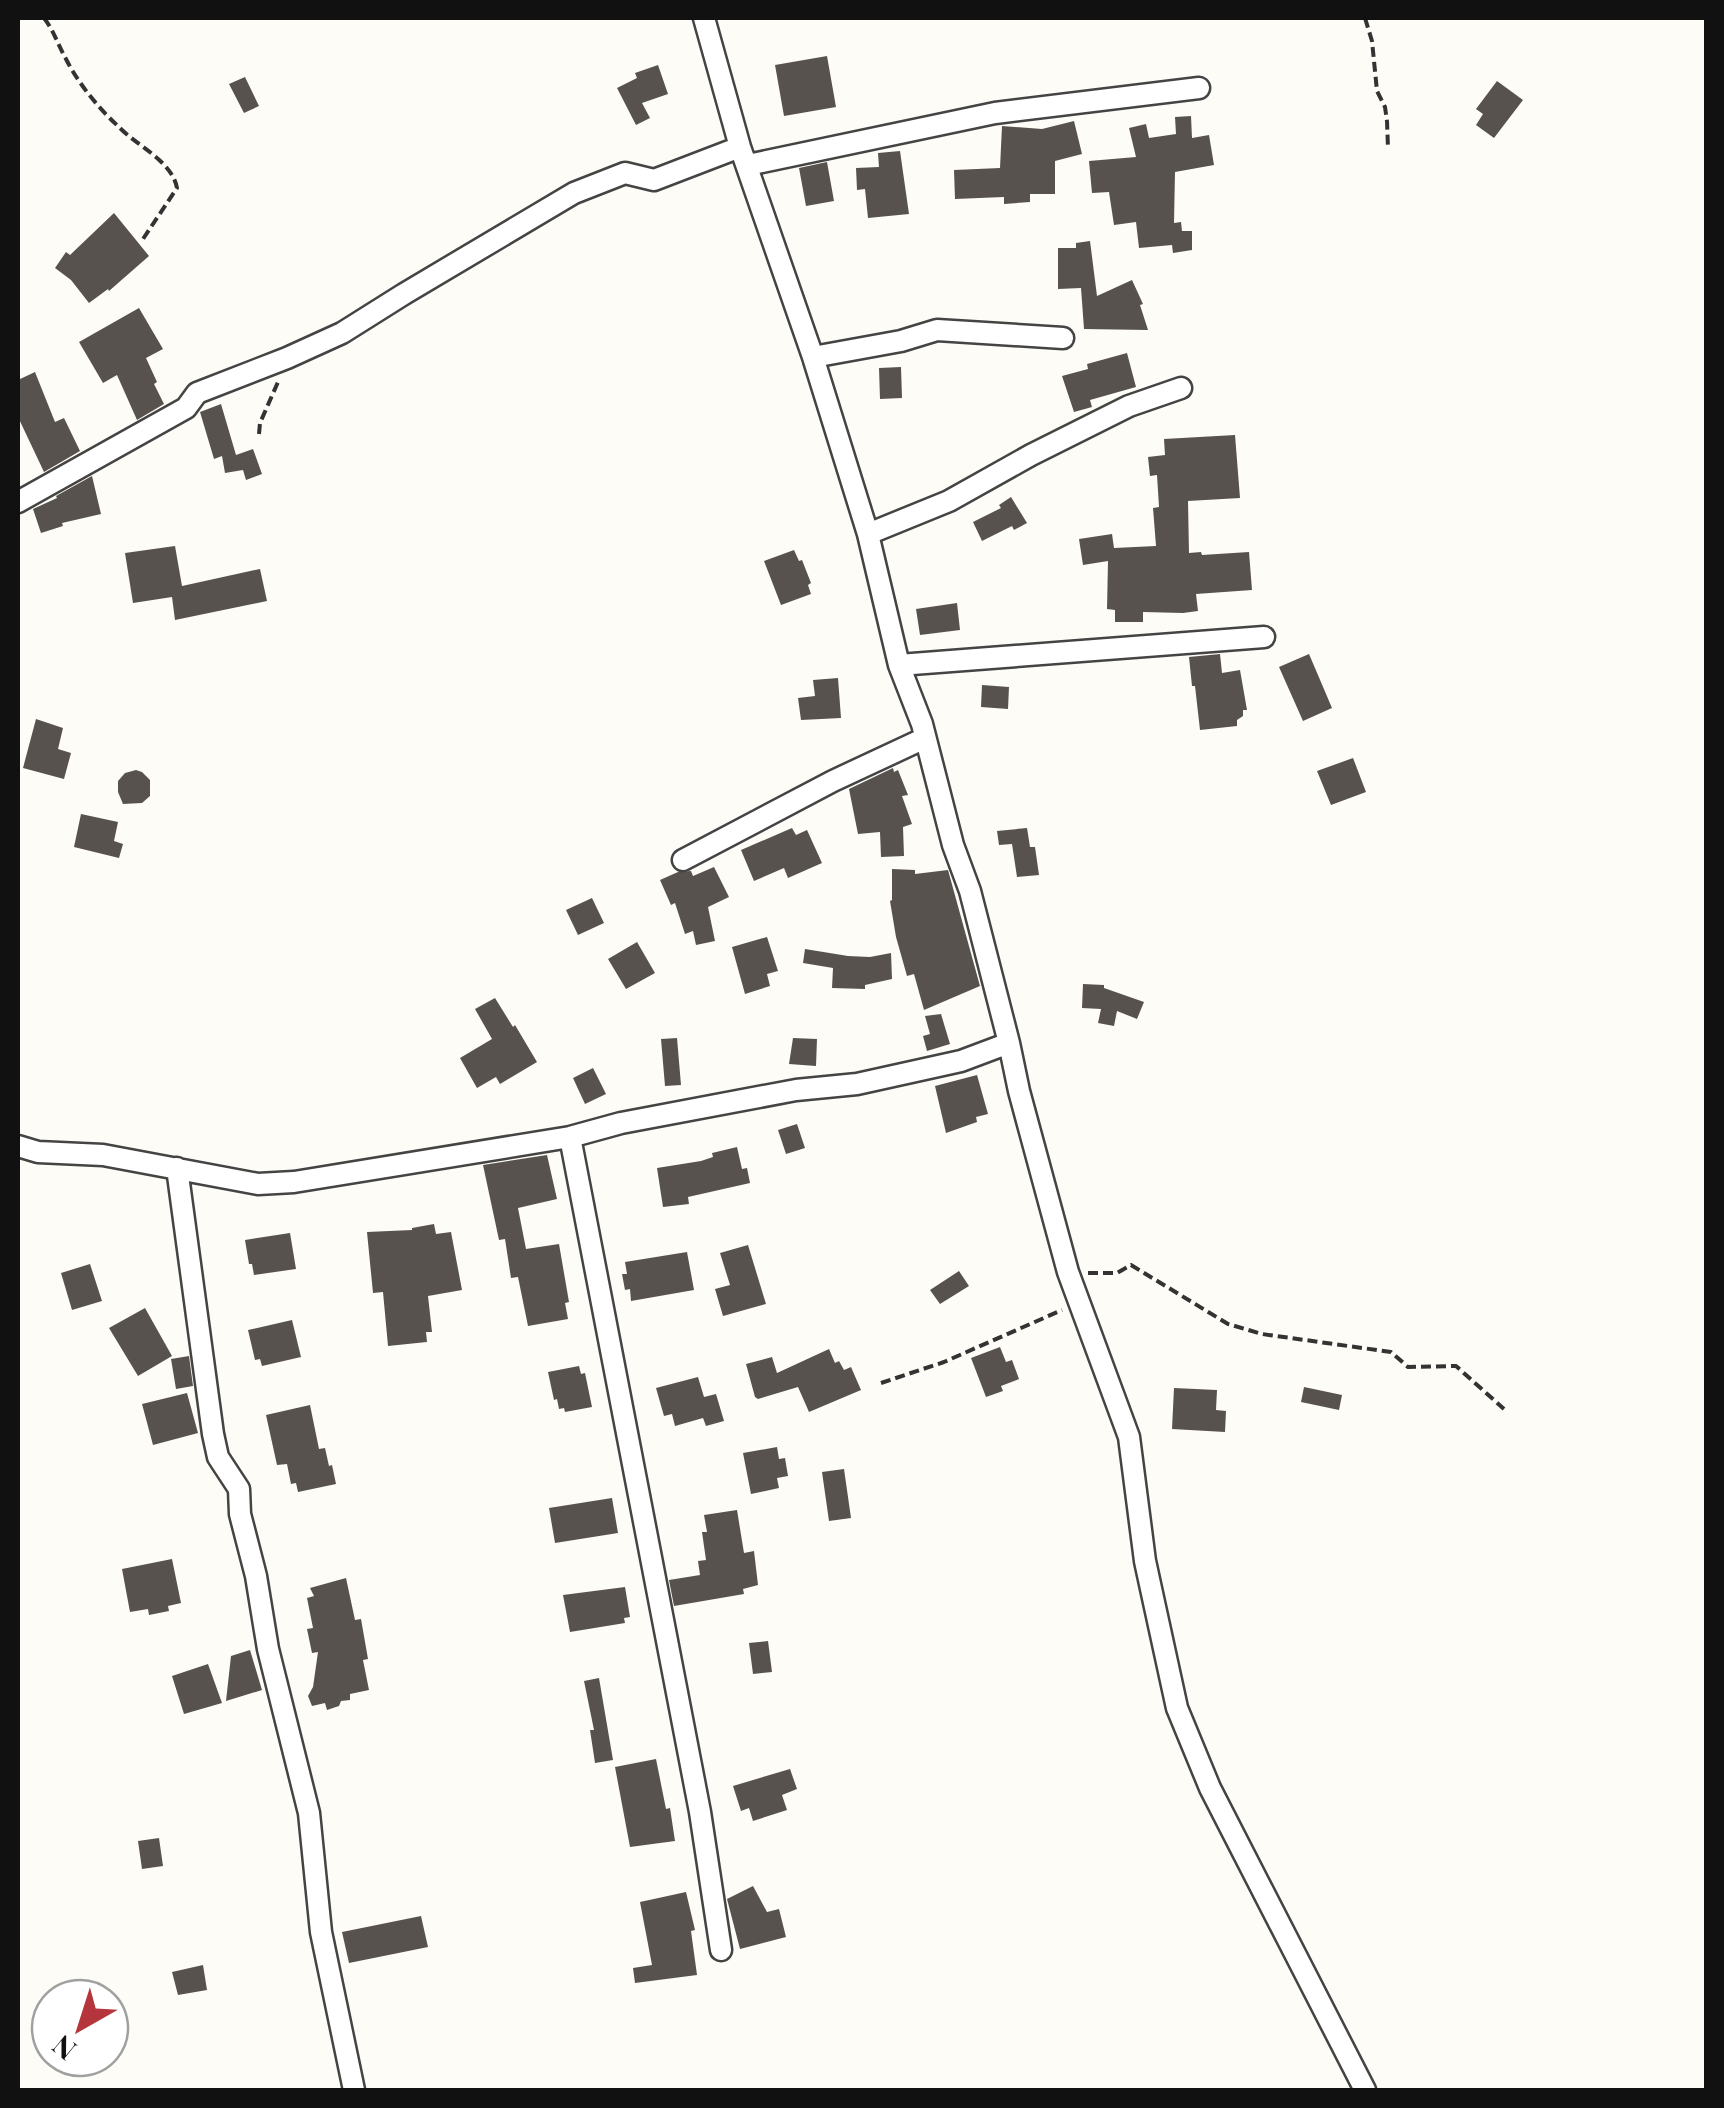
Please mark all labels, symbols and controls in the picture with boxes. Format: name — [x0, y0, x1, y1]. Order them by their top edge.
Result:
north arrow — [30, 1978, 130, 2078]
text: N — [44, 2028, 83, 2069]

